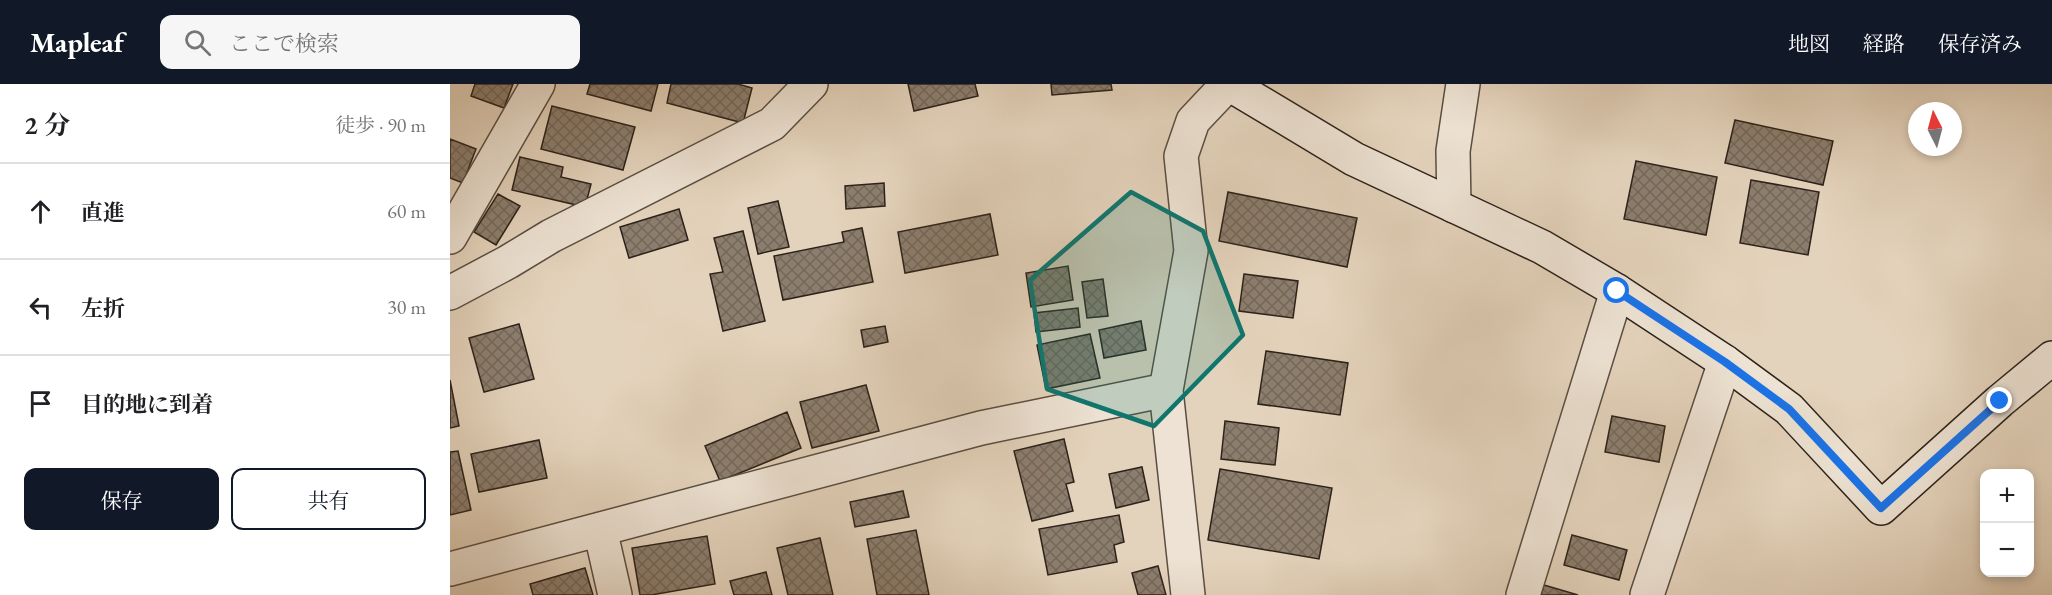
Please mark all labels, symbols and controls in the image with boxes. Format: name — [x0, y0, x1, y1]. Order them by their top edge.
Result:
search box — [160, 15, 580, 69]
text: Mapleaf — [30, 24, 124, 60]
icon: search — [181, 26, 214, 59]
text: ここで検索 — [229, 29, 339, 58]
text: 地図 — [1788, 30, 1830, 57]
text: 経路 — [1863, 30, 1905, 57]
text: 保存済み — [1938, 30, 2022, 57]
north arrow — [1908, 102, 1962, 156]
text: 2 分 — [24, 108, 70, 142]
text: 徒歩 · 90 m — [335, 112, 426, 138]
icon: ahead — [24, 195, 57, 228]
text: 直進 — [81, 198, 125, 227]
text: 60 m — [387, 198, 426, 224]
route start — [1603, 277, 1629, 303]
icon: left — [24, 291, 57, 324]
text: 左折 — [81, 294, 125, 323]
text: 30 m — [387, 294, 426, 320]
icon: arrive — [24, 387, 57, 420]
route end — [1986, 387, 2012, 413]
text: 目的地に到着 — [81, 390, 213, 419]
button: 保存 — [24, 468, 219, 530]
button: 共有 — [231, 468, 426, 530]
map controls — [1980, 469, 2034, 577]
button: + — [1980, 469, 2034, 523]
button: − — [1980, 523, 2034, 577]

